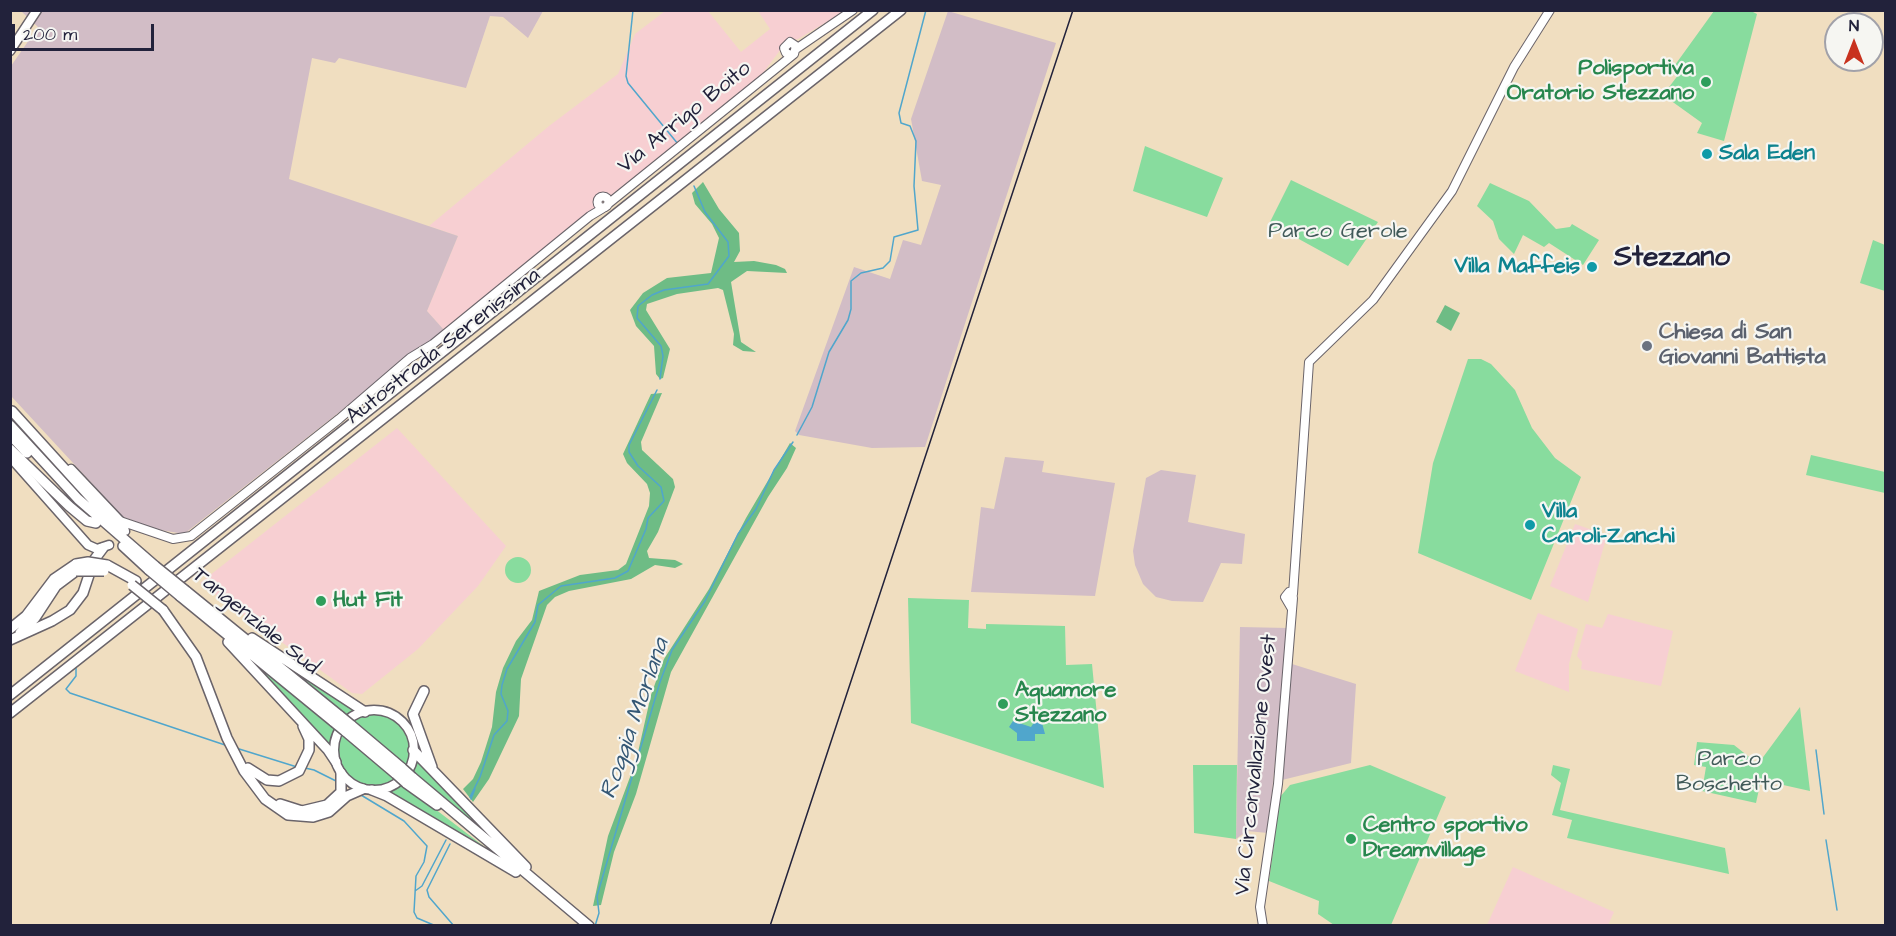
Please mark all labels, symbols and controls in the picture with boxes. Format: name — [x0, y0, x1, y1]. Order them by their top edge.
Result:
scale bar — [15, 12, 158, 50]
north arrow — [1824, 12, 1884, 72]
text: N — [1849, 15, 1859, 37]
text: 200 m — [23, 22, 77, 47]
street label: Via Arrigo Boito — [613, 56, 757, 180]
place label: Polisportiva Oratorio Stezzano — [1507, 56, 1694, 107]
marker: Polisportiva Oratorio Stezzano — [1699, 75, 1713, 89]
place label: Sala Eden — [1719, 141, 1815, 167]
marker: Sala Eden — [1700, 147, 1714, 161]
park label: Parco Gerole — [1268, 219, 1408, 245]
district label: Stezzano — [1614, 242, 1730, 276]
place label: Villa Maffeis — [1454, 254, 1580, 280]
marker: Villa Maffeis — [1585, 260, 1599, 274]
street label: Autostrada Serenissima — [342, 263, 546, 431]
place label: Chiesa di San Giovanni Battista — [1659, 320, 1826, 372]
marker: Chiesa di San Giovanni Battista — [1640, 339, 1654, 353]
place label: Villa Caroli-Zanchi — [1542, 499, 1674, 550]
marker: Villa Caroli-Zanchi — [1523, 518, 1537, 532]
street label: Tangenziale Sud — [186, 563, 324, 681]
place label: Hut Fit — [333, 588, 403, 614]
marker: Hut Fit — [314, 594, 328, 608]
street label: Via Circonvallazione Ovest — [1230, 633, 1284, 897]
water label: Roggia Morlana — [595, 635, 677, 803]
place label: Aquamore Stezzano — [1015, 678, 1116, 730]
marker: Aquamore Stezzano — [996, 697, 1010, 711]
park label: Parco Boschetto — [1676, 747, 1782, 798]
place label: Centro sportivo Dreamvillage — [1363, 813, 1528, 864]
marker: Centro sportivo Dreamvillage — [1344, 832, 1358, 846]

